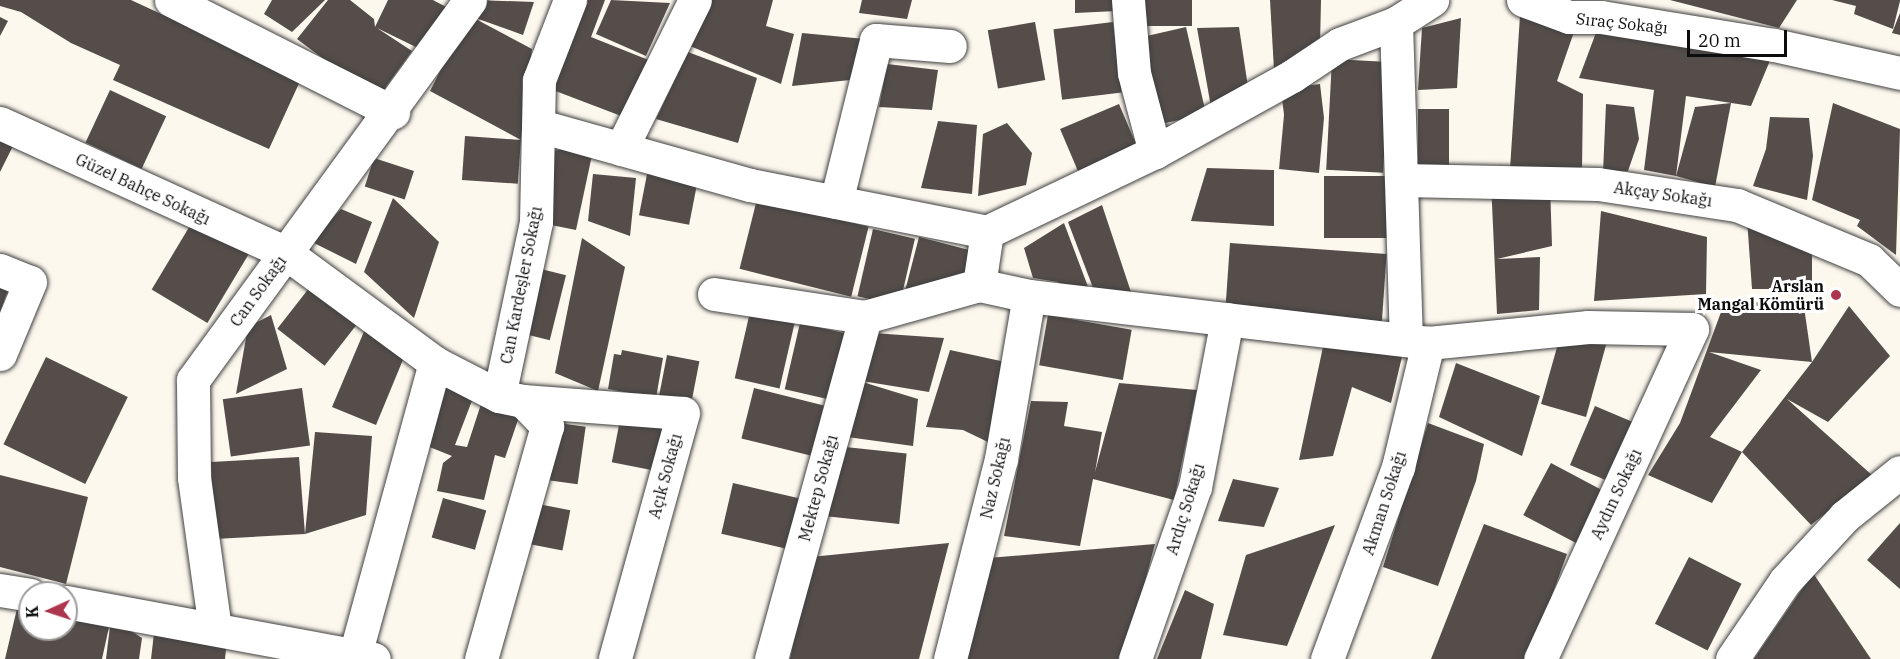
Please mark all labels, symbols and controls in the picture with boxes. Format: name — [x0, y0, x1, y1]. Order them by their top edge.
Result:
street label: Sıraç Sokağı — [1575, 9, 1669, 37]
scale bar — [1690, 18, 1790, 56]
text: 20 m — [1698, 29, 1741, 52]
street label: Güzel Bahçe Sokağı — [73, 149, 213, 229]
street label: Akçay Sokağı — [1613, 178, 1713, 210]
street label: Can Kardeşler Sokağı — [496, 204, 546, 366]
street label: Can Sokağı — [226, 252, 290, 330]
place label: Arslan Mangal Kömürü — [1697, 276, 1824, 314]
marker: Arslan Mangal Kömürü — [1829, 288, 1843, 302]
street label: Açık Sokağı — [644, 431, 686, 521]
street label: Mektep Sokağı — [795, 433, 841, 543]
street label: Naz Sokağı — [976, 435, 1014, 521]
street label: Aydın Sokağı — [1587, 445, 1645, 543]
street label: Akman Sokağı — [1358, 449, 1410, 557]
street label: Ardıç Sokağı — [1162, 461, 1208, 557]
north arrow — [18, 581, 78, 641]
text: K — [22, 605, 42, 618]

